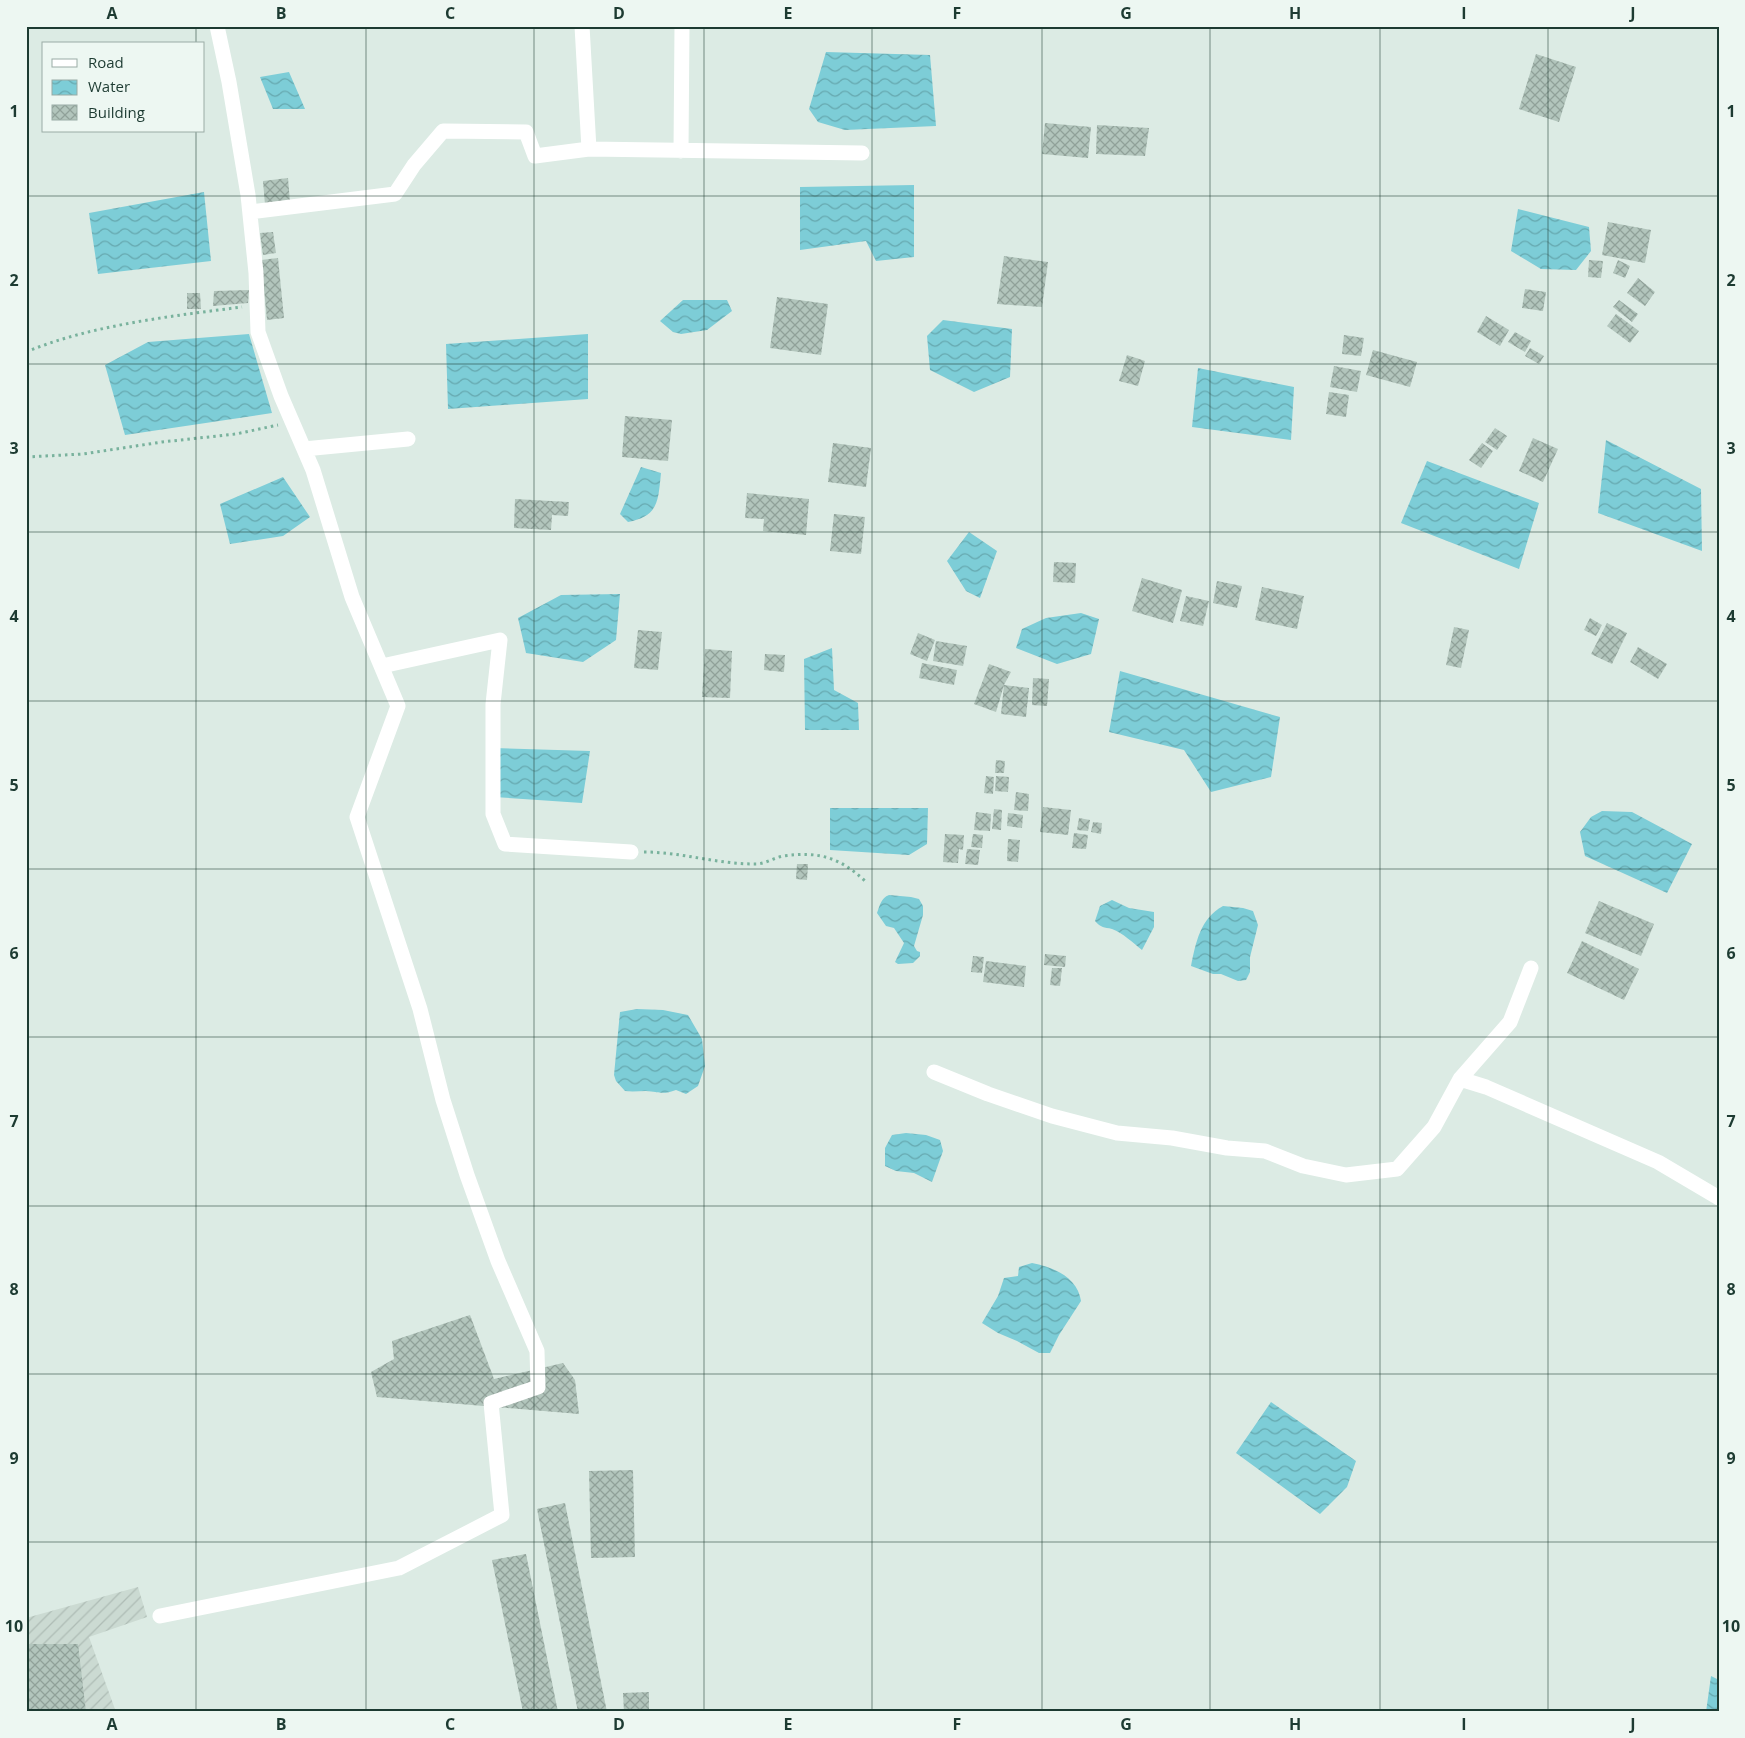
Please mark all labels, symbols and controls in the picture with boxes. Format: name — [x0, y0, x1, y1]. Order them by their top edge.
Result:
text: A — [106, 2, 118, 24]
text: B — [276, 2, 286, 24]
text: C — [445, 2, 455, 24]
text: D — [613, 2, 625, 24]
text: E — [784, 2, 793, 24]
text: F — [953, 2, 961, 24]
text: G — [1120, 2, 1132, 24]
text: H — [1289, 2, 1301, 24]
text: I — [1461, 2, 1467, 24]
text: J — [1628, 2, 1636, 24]
legend — [42, 42, 205, 132]
text: Road — [88, 52, 124, 72]
text: Water — [88, 76, 130, 96]
text: 1 — [9, 100, 19, 122]
text: 1 — [1726, 100, 1736, 122]
text: Building — [88, 102, 145, 122]
text: 2 — [9, 269, 19, 291]
text: 2 — [1726, 269, 1736, 291]
text: 3 — [9, 437, 19, 459]
text: 3 — [1726, 437, 1736, 459]
text: 4 — [9, 605, 19, 627]
text: 4 — [1726, 605, 1736, 627]
text: 5 — [9, 774, 19, 796]
text: 5 — [1726, 774, 1736, 796]
text: 6 — [9, 942, 19, 964]
text: 6 — [1726, 942, 1736, 964]
text: 7 — [9, 1110, 19, 1132]
text: 7 — [1726, 1110, 1736, 1132]
text: 8 — [9, 1278, 19, 1300]
text: 8 — [1726, 1278, 1736, 1300]
text: 9 — [9, 1447, 19, 1469]
text: 9 — [1726, 1447, 1736, 1469]
text: 10 — [5, 1615, 23, 1637]
text: 10 — [1722, 1615, 1740, 1637]
text: A — [106, 1713, 118, 1735]
text: B — [276, 1713, 286, 1735]
text: C — [445, 1713, 455, 1735]
text: D — [613, 1713, 625, 1735]
text: E — [784, 1713, 793, 1735]
text: F — [953, 1713, 961, 1735]
text: G — [1120, 1713, 1132, 1735]
text: H — [1289, 1713, 1301, 1735]
text: I — [1461, 1713, 1467, 1735]
text: J — [1628, 1713, 1636, 1735]

